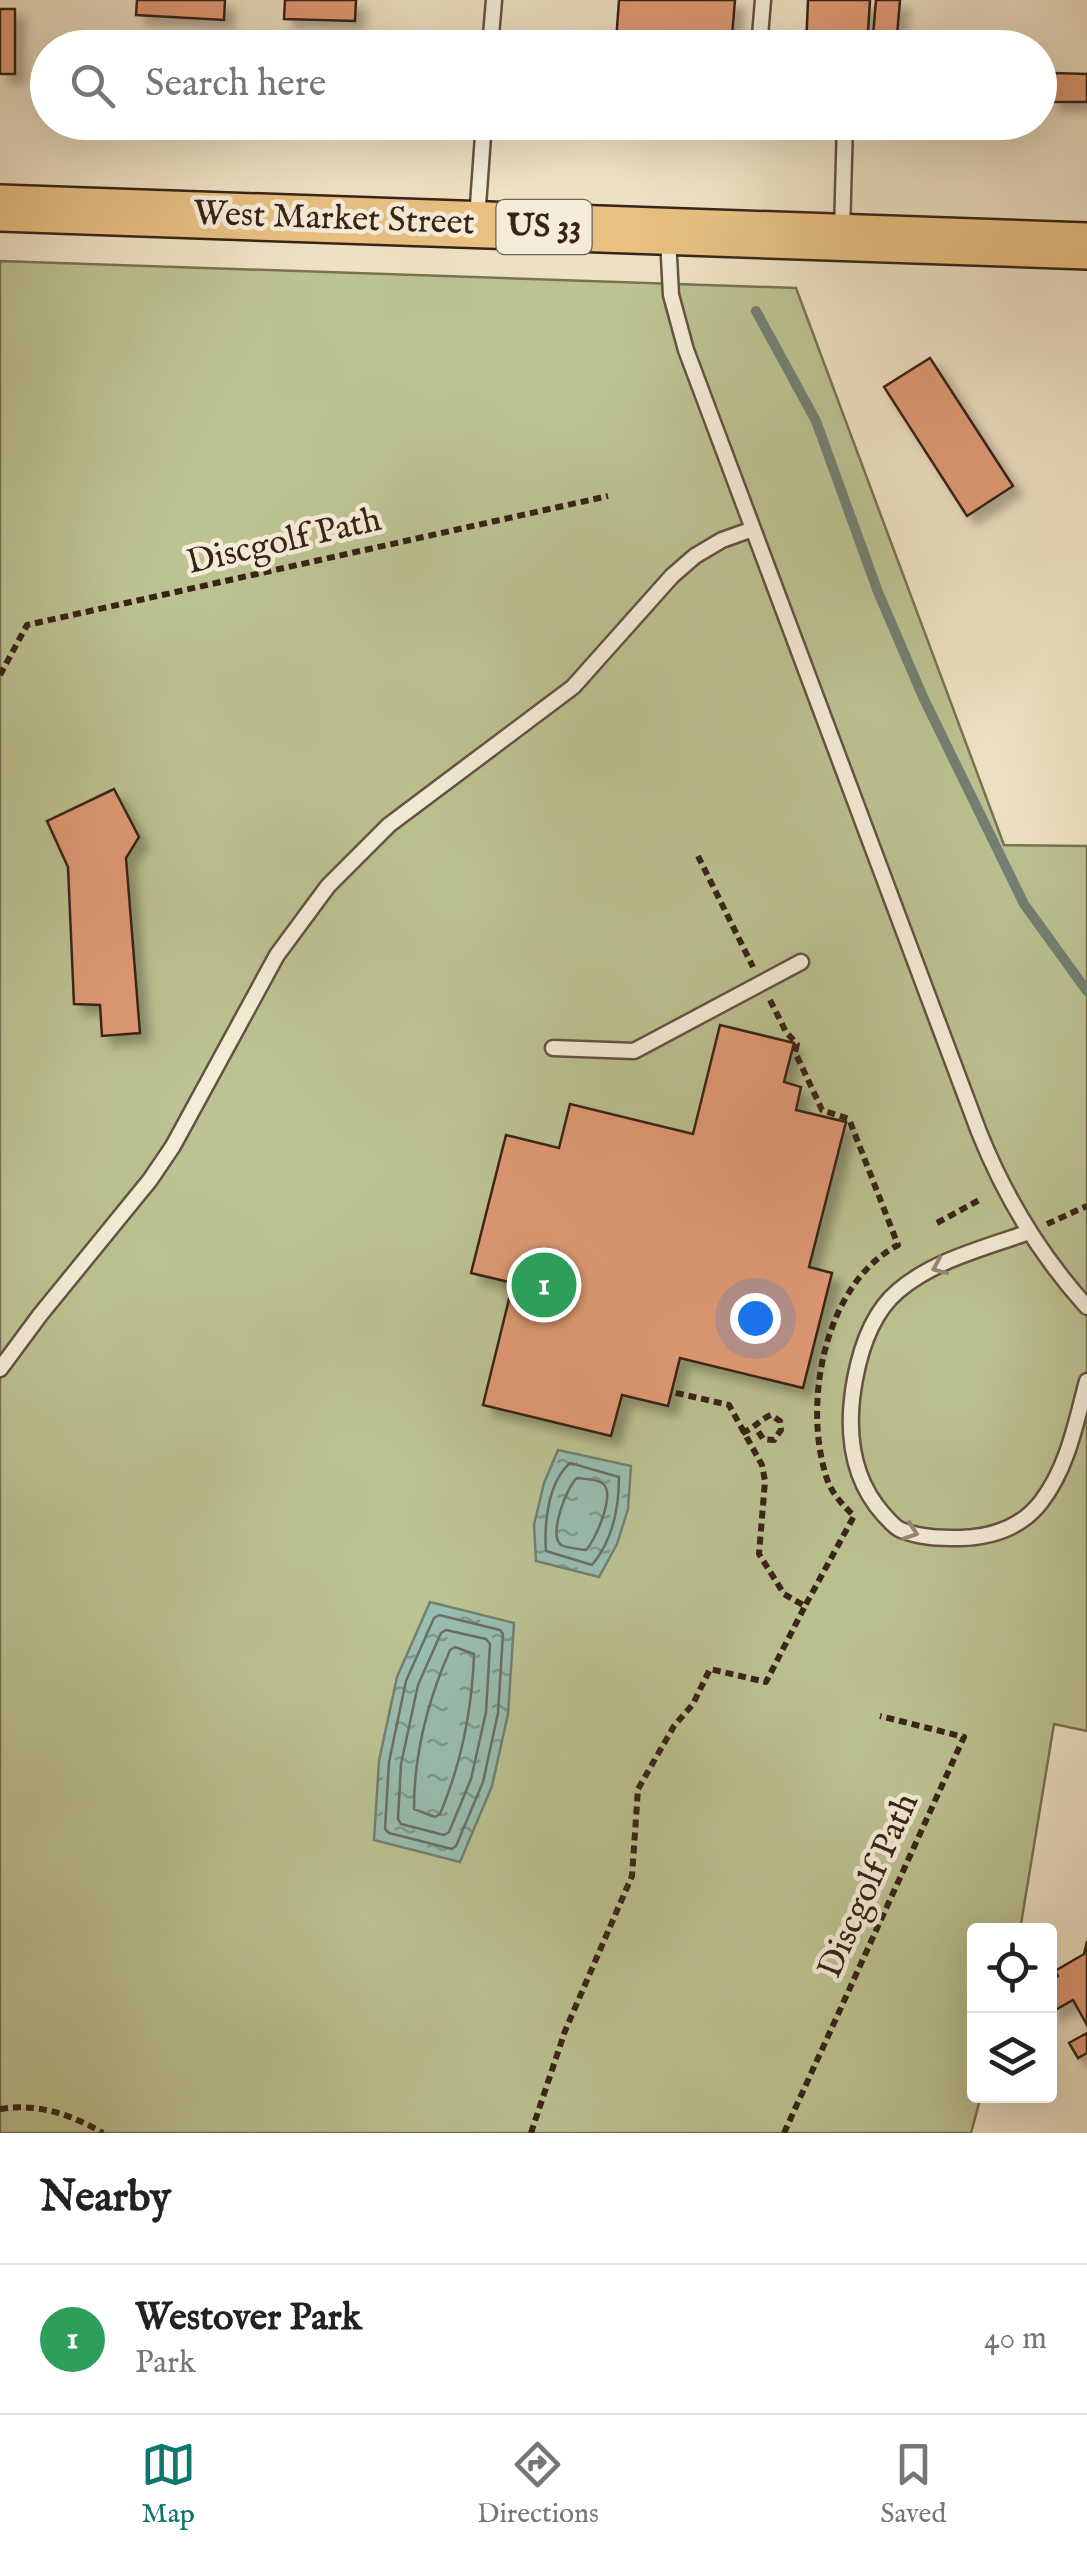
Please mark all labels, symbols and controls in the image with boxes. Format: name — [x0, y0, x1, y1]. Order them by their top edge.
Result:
search box — [30, 30, 1057, 140]
icon: search — [65, 58, 120, 113]
text: Search here — [145, 61, 326, 109]
street label: West Market Street — [193, 192, 475, 246]
road number: US 33 — [496, 200, 592, 254]
street label: Discgolf Path — [182, 498, 386, 586]
pin: 1 — [512, 1248, 576, 1322]
one-way arrow — [931, 1255, 949, 1275]
your location — [730, 1293, 781, 1344]
one-way arrow — [901, 1520, 918, 1540]
street label: Discgolf Path — [808, 1786, 930, 1986]
map controls — [967, 1923, 1057, 2103]
button: locate — [967, 1923, 1057, 2013]
button: layers — [967, 2013, 1057, 2103]
text: Nearby — [40, 2172, 171, 2225]
text: Westover Park — [135, 2295, 362, 2343]
text: 1 — [67, 2319, 78, 2360]
text: 40 m — [984, 2319, 1047, 2360]
text: Park — [135, 2343, 196, 2384]
tab: Map — [141, 2437, 196, 2532]
tab: Directions — [477, 2437, 599, 2532]
tab: Saved — [880, 2437, 946, 2532]

